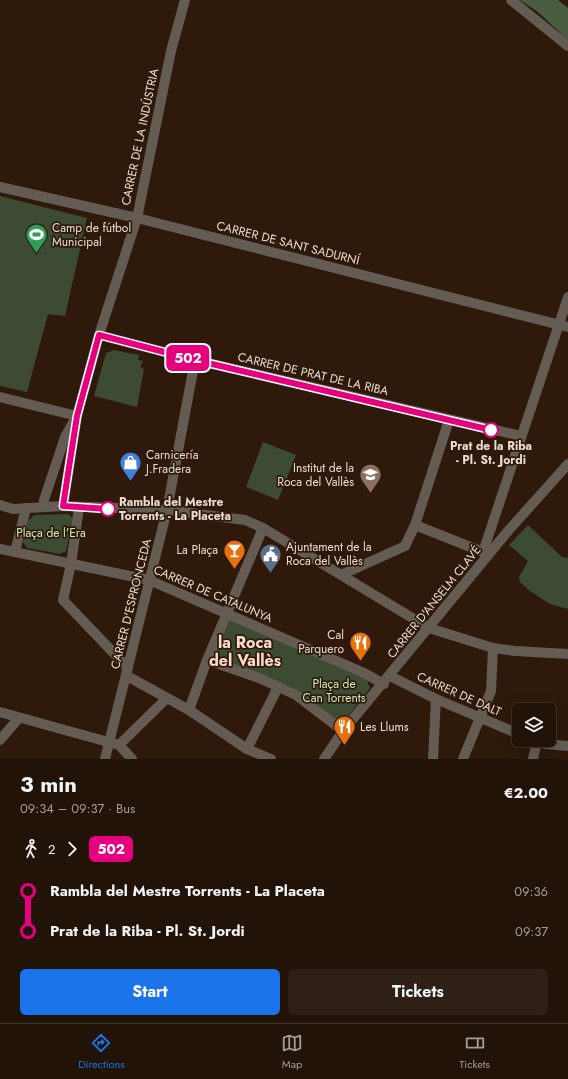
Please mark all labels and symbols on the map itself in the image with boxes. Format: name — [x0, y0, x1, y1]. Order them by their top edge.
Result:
street label: CARRER DE LA INDÚSTRIA — [117, 67, 163, 207]
street label: CARRER DE SANT SADURNÍ — [215, 217, 362, 270]
place label: Camp de fútbol Municipal — [52, 219, 131, 251]
sports icon: Camp de fútbol Municipal — [23, 222, 49, 255]
line badge: 502 — [165, 345, 211, 371]
street label: CARRER DE PRAT DE LA RIBA — [236, 348, 390, 400]
marker: Prat de la Riba - Pl. St. Jordi — [483, 422, 499, 438]
place label: Prat de la Riba - Pl. St. Jordi — [450, 437, 532, 469]
place label: Carnicería J.Fradera — [144, 446, 199, 478]
shop icon: Carnicería J.Fradera — [118, 449, 144, 482]
place label: Institut de la Roca del Vallès — [277, 459, 354, 491]
school or university icon: Institut de la Roca del Vallès — [357, 462, 383, 495]
place label: Rambla del Mestre Torrents - La Placeta — [119, 493, 231, 525]
marker: Rambla del Mestre Torrents - La Placeta — [100, 501, 116, 517]
park label: Plaça de l'Era — [16, 524, 86, 542]
street label: CARRER D'ESPRONCEDA — [106, 537, 156, 671]
bar icon: La Plaça — [221, 537, 247, 570]
place label: Ajuntament de la Roca del Vallès — [286, 538, 372, 570]
place label: La Plaça — [177, 541, 218, 559]
public building icon: Ajuntament de la Roca del Vallès — [258, 541, 284, 574]
street label: CARRER D'ANSELM CLAVÉ — [383, 542, 485, 662]
street label: CARRER DE CATALUNYA — [151, 561, 275, 627]
place label: Cal Parquero — [298, 626, 344, 658]
restaurant icon: Cal Parquero — [347, 629, 373, 662]
district label: la Roca del Vallès — [209, 631, 281, 672]
street label: CARRER DE DALT — [414, 667, 504, 721]
park label: Plaça de Can Torrents — [302, 675, 366, 707]
restaurant icon: Les Llums — [332, 714, 358, 747]
place label: Les Llums — [360, 718, 409, 736]

